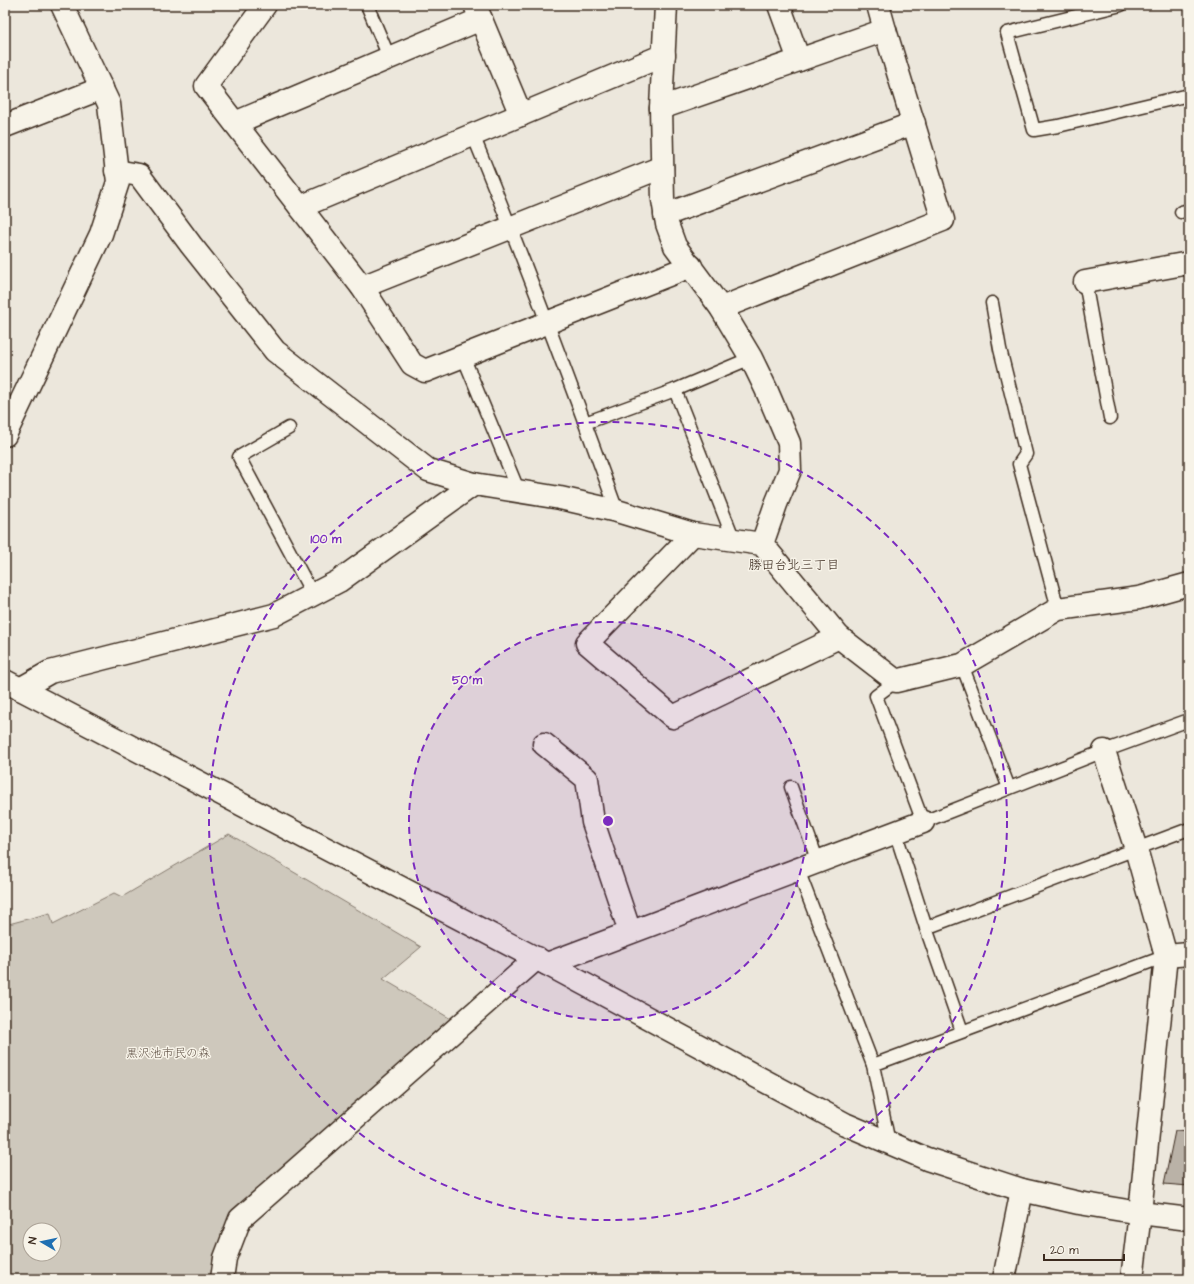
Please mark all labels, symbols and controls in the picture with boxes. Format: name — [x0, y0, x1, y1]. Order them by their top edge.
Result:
text: 100 m — [311, 531, 342, 548]
district label: 勝田台北三丁目 — [748, 556, 840, 574]
text: 50 m — [452, 672, 483, 689]
centre of rings — [601, 814, 615, 828]
park label: 黒沢池市民の森 — [126, 1045, 210, 1062]
north arrow — [22, 1222, 62, 1262]
text: N — [25, 1236, 41, 1245]
scale bar — [1044, 1236, 1124, 1262]
text: 20 m — [1050, 1242, 1079, 1259]

